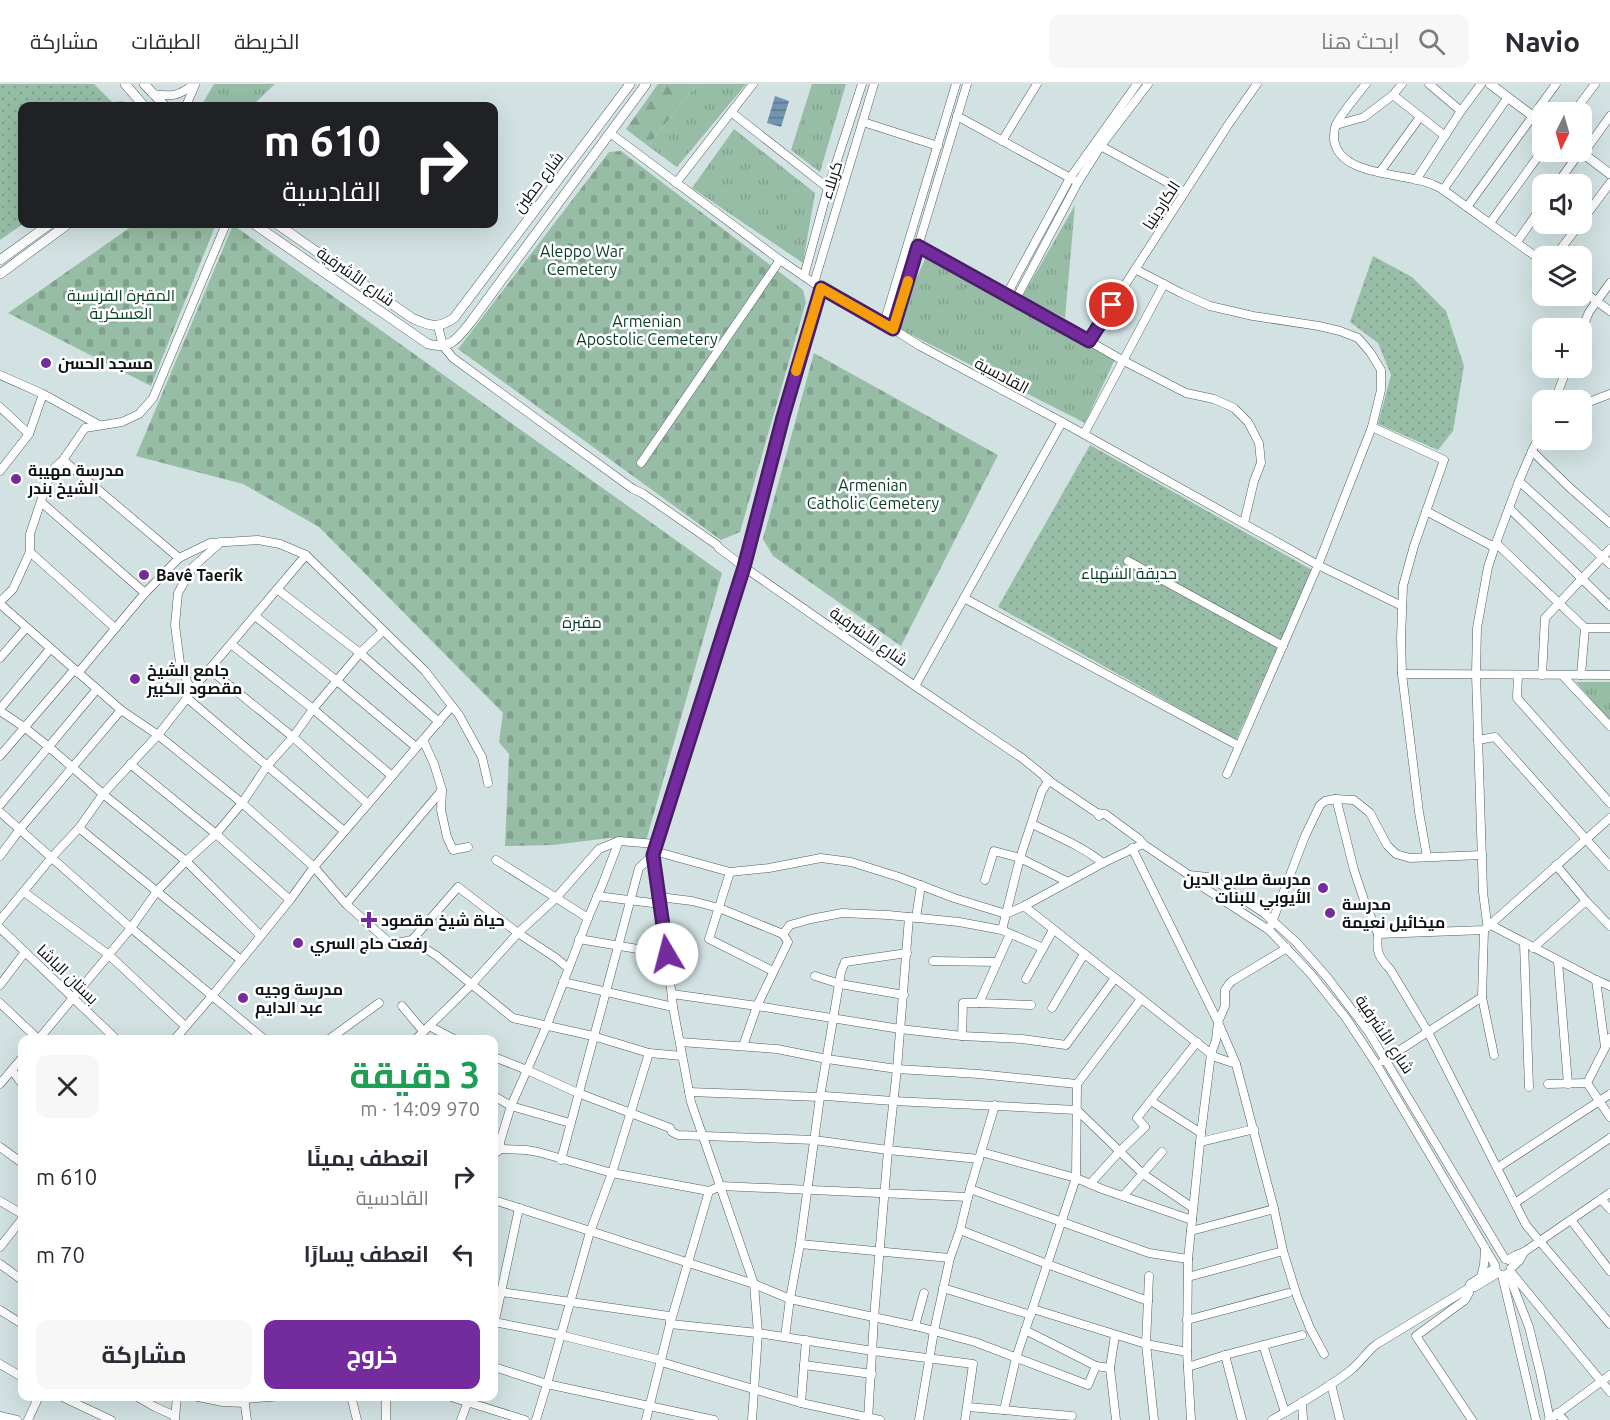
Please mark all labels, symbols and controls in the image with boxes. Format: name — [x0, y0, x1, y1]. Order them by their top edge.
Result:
search box — [1049, 14, 1469, 68]
icon: search — [1415, 25, 1448, 58]
text: Navio — [1505, 26, 1580, 57]
text: ابحث هنا — [1321, 28, 1400, 53]
text: مشاركة — [30, 29, 99, 53]
text: الطبقات — [132, 29, 201, 53]
text: الخريطة — [234, 29, 300, 53]
north arrow — [1532, 102, 1592, 162]
map controls — [1532, 102, 1592, 450]
text: 610 m — [264, 117, 381, 164]
icon: right — [402, 126, 480, 204]
street label: شارع حطين — [509, 148, 569, 218]
street label: كربلاء — [817, 159, 846, 201]
button: sound — [1532, 174, 1592, 234]
text: القادسية — [282, 176, 381, 206]
street label: الكاردينيا — [1139, 177, 1184, 233]
park label: Aleppo War Cemetery — [540, 242, 624, 278]
street label: شارع الأشرفية — [312, 243, 398, 312]
button: layers — [1532, 246, 1592, 306]
pin — [1086, 279, 1137, 330]
park label: المقبرة الفرنسية العسكرية — [67, 286, 175, 323]
icon: arrive — [1095, 288, 1128, 321]
park label: Armenian Apostolic Cemetery — [576, 312, 718, 348]
button: + — [1532, 318, 1592, 378]
street label: القادسية — [971, 353, 1032, 398]
place label: مسجد الحسن — [58, 354, 153, 373]
marker: مسجد الحسن — [39, 356, 53, 370]
button: − — [1532, 390, 1592, 450]
place label: مدرسة مهيبة الشيخ بندر — [27, 461, 124, 499]
marker: مدرسة مهيبة الشيخ بندر — [9, 472, 23, 486]
park label: Armenian Catholic Cemetery — [807, 476, 940, 512]
park label: حديقة الشهباء — [1081, 564, 1177, 584]
place label: Bavê Taerîk — [156, 566, 243, 584]
marker: Bavê Taerîk — [137, 568, 151, 582]
street label: شارع الأشرفية — [825, 603, 911, 672]
park label: مقبرة — [562, 613, 602, 632]
place label: جامع الشيخ مقصود الكبير — [146, 661, 242, 698]
marker: جامع الشيخ مقصود الكبير — [128, 672, 142, 686]
place label: مدرسة صلاح الدين الأيوبي للبنات — [1183, 870, 1311, 910]
marker: مدرسة صلاح الدين الأيوبي للبنات — [1316, 881, 1330, 895]
place label: مدرسة ميخائيل نعيمة — [1342, 895, 1445, 932]
marker: مدرسة ميخائيل نعيمة — [1323, 906, 1337, 920]
place label: حياة شيخ مقصود — [381, 911, 505, 931]
marker: حياة شيخ مقصود — [362, 913, 376, 927]
position arrow — [635, 922, 699, 986]
place label: رفعت حاج السري — [310, 934, 428, 956]
marker: رفعت حاج السري — [291, 936, 305, 950]
street label: بستان الباشا — [32, 940, 102, 1009]
place label: مدرسة وجيه عبد الدايم — [255, 980, 343, 1019]
marker: مدرسة وجيه عبد الدايم — [236, 991, 250, 1005]
street label: شارع الأشرفية — [1350, 991, 1418, 1078]
text: 3 دقيقة — [349, 1054, 480, 1095]
button: close — [36, 1055, 99, 1118]
text: 970 m · 14:09 — [360, 1097, 480, 1120]
text: انعطف يمينًا — [307, 1145, 429, 1170]
icon: right — [447, 1160, 480, 1193]
text: 610 m — [36, 1164, 97, 1189]
text: القادسية — [356, 1186, 429, 1209]
icon: left — [447, 1238, 480, 1271]
text: انعطف يسارًا — [304, 1241, 429, 1266]
text: 70 m — [36, 1242, 85, 1267]
button: مشاركة — [36, 1320, 252, 1389]
button: خروج — [264, 1320, 480, 1389]

